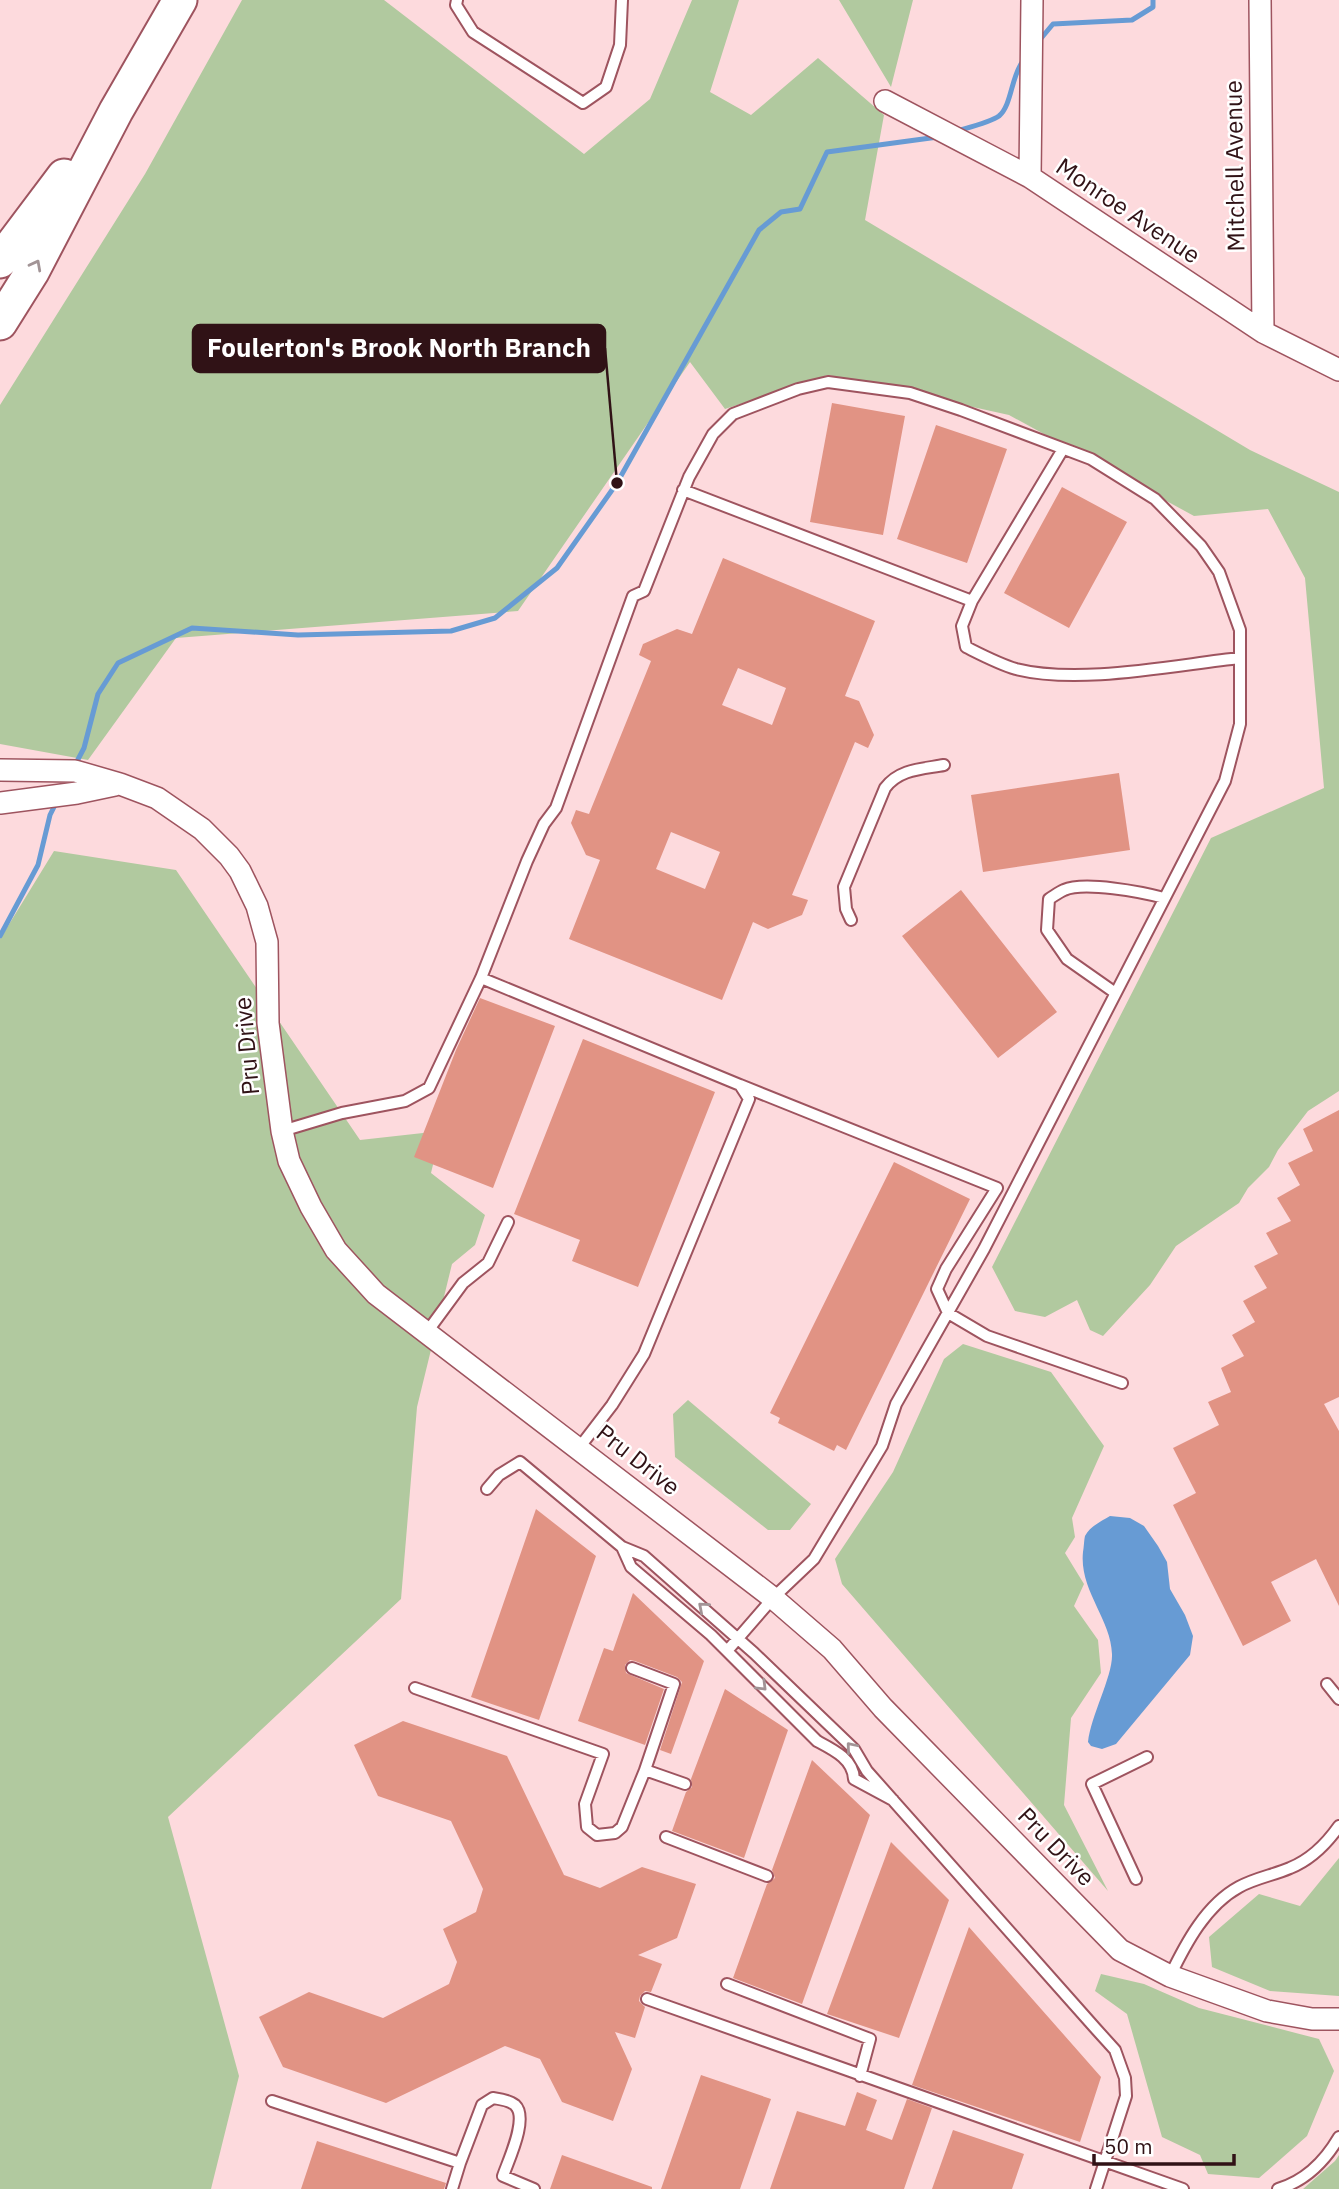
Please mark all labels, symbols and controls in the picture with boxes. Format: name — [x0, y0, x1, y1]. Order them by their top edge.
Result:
street label: Mitchell Avenue — [1217, 80, 1251, 252]
street label: Monroe Avenue — [1050, 150, 1207, 270]
one-way arrow — [28, 260, 41, 272]
callout: Foulerton's Brook North Branch — [193, 325, 605, 372]
text: Foulerton's Brook North Branch — [207, 330, 591, 364]
street label: Pru Drive — [226, 996, 266, 1096]
street label: Pru Drive — [590, 1416, 687, 1502]
one-way arrow — [698, 1603, 711, 1615]
one-way arrow — [754, 1678, 766, 1690]
one-way arrow — [847, 1743, 859, 1756]
street label: Pru Drive — [1011, 1800, 1102, 1893]
scale bar — [1094, 2122, 1234, 2166]
text: 50 m — [1104, 2132, 1153, 2160]

